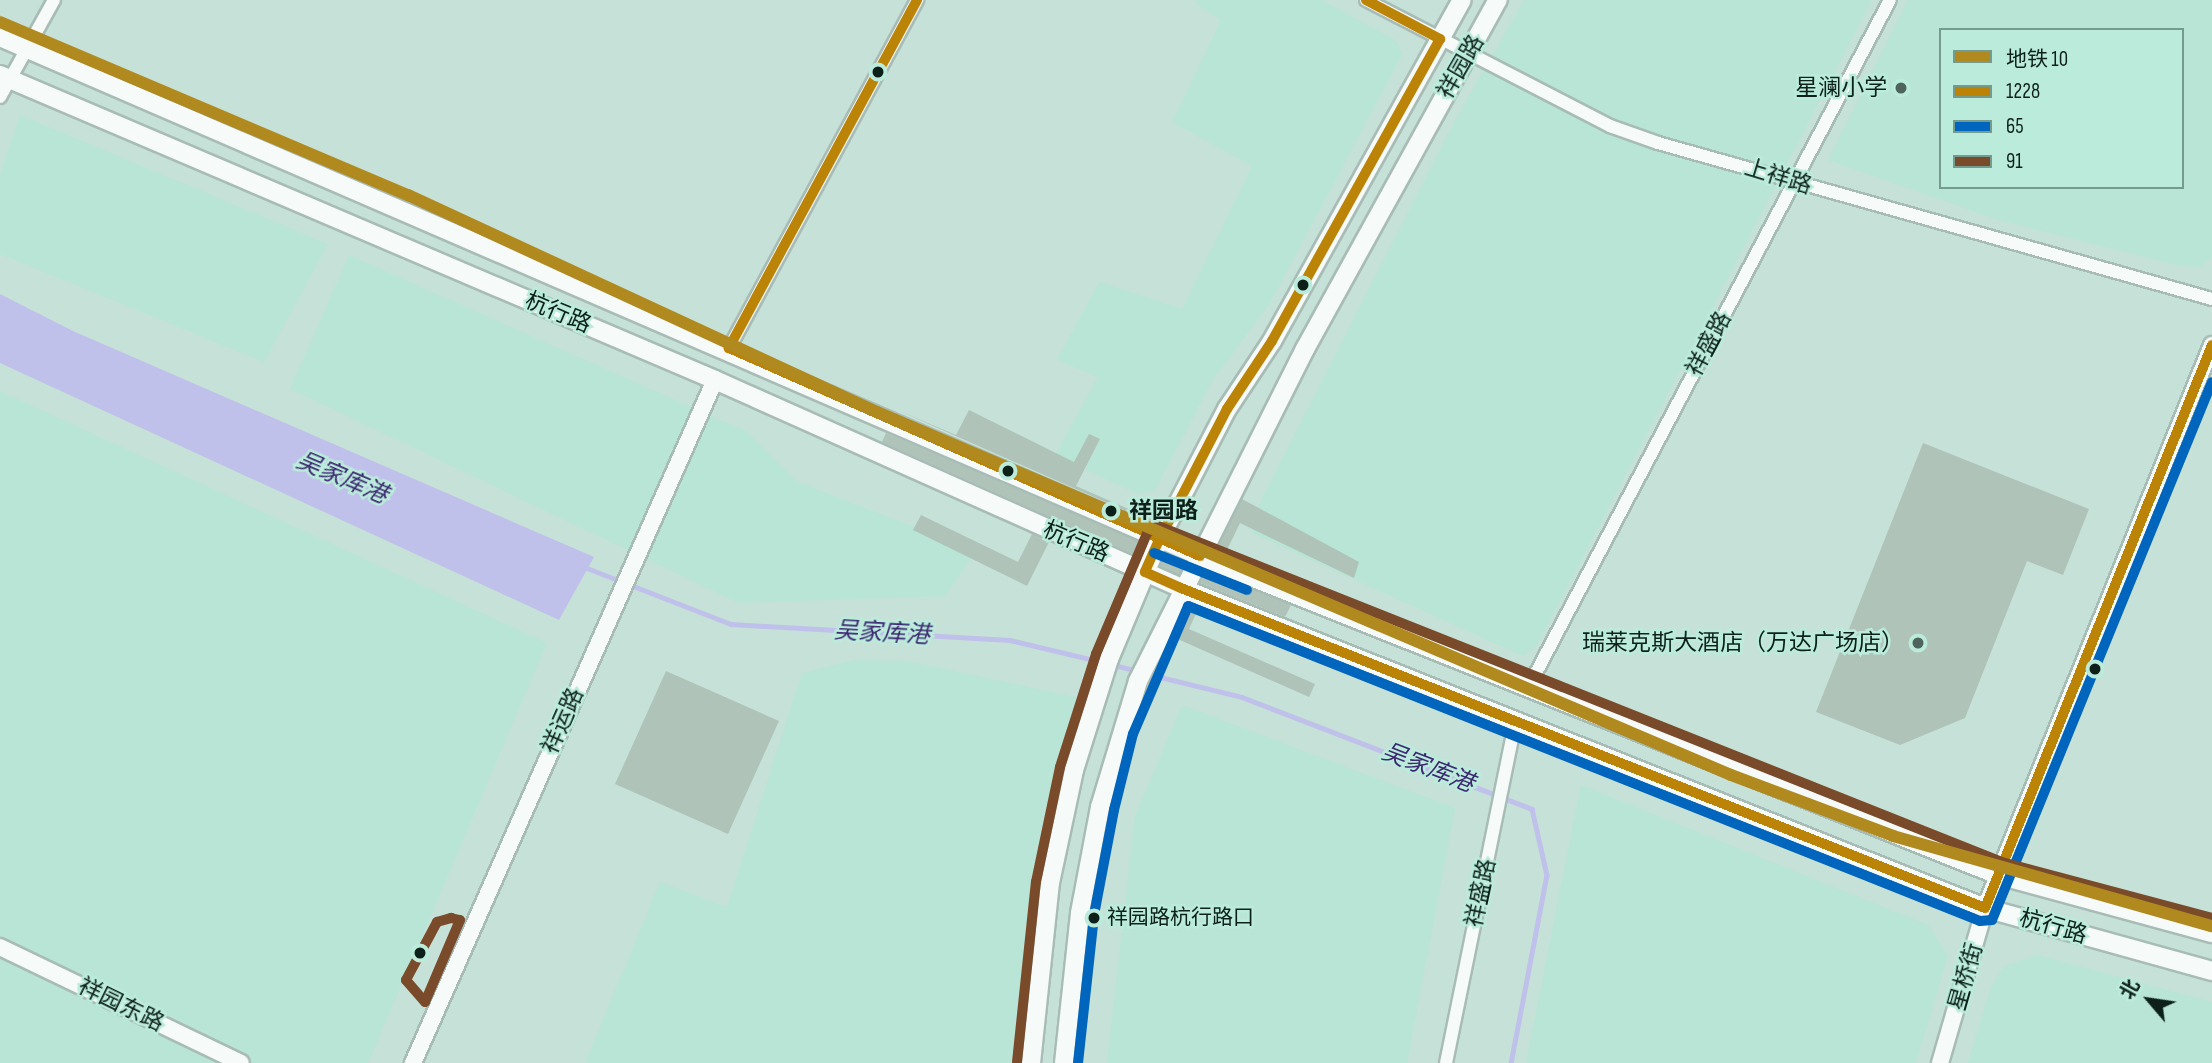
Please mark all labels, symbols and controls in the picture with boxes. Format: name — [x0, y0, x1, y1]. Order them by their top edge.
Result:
legend — [1939, 28, 2184, 189]
street label: 祥园路 — [1432, 30, 1490, 104]
text: 地铁 10 — [2006, 47, 2068, 72]
unlabelled marker — [871, 65, 885, 79]
place label: 星澜小学 — [1795, 74, 1887, 102]
text: 1228 — [2006, 79, 2040, 104]
marker: 星澜小学 — [1893, 80, 1909, 96]
text: 65 — [2006, 114, 2024, 139]
text: 91 — [2006, 149, 2023, 174]
street label: 上祥路 — [1741, 154, 1815, 200]
unlabelled marker — [1296, 278, 1310, 292]
street label: 杭行路 — [521, 287, 595, 339]
street label: 祥盛路 — [1681, 307, 1737, 381]
water label: 吴家库港 — [292, 446, 392, 510]
unlabelled marker — [1001, 464, 1015, 478]
place label: 祥园路 — [1129, 497, 1198, 525]
marker: 祥园路 — [1099, 499, 1123, 523]
street label: 杭行路 — [1039, 516, 1113, 568]
water label: 吴家库港 — [833, 616, 931, 650]
place label: 瑞莱克斯大酒店（万达广场店） — [1582, 629, 1904, 657]
marker: 瑞莱克斯大酒店（万达广场店） — [1910, 635, 1926, 651]
unlabelled marker — [2088, 662, 2102, 676]
street label: 祥运路 — [536, 684, 590, 758]
water label: 吴家库港 — [1378, 737, 1478, 799]
street label: 祥盛路 — [1460, 856, 1502, 930]
street label: 杭行路 — [2016, 904, 2090, 950]
place label: 祥园路杭行路口 — [1107, 905, 1254, 931]
marker: 祥园路杭行路口 — [1087, 911, 1101, 925]
street label: 星桥街 — [1943, 940, 1989, 1014]
unlabelled marker — [413, 946, 427, 960]
north arrow — [2114, 965, 2184, 1035]
street label: 祥园东路 — [74, 972, 168, 1038]
text: 北 — [2116, 976, 2145, 1003]

